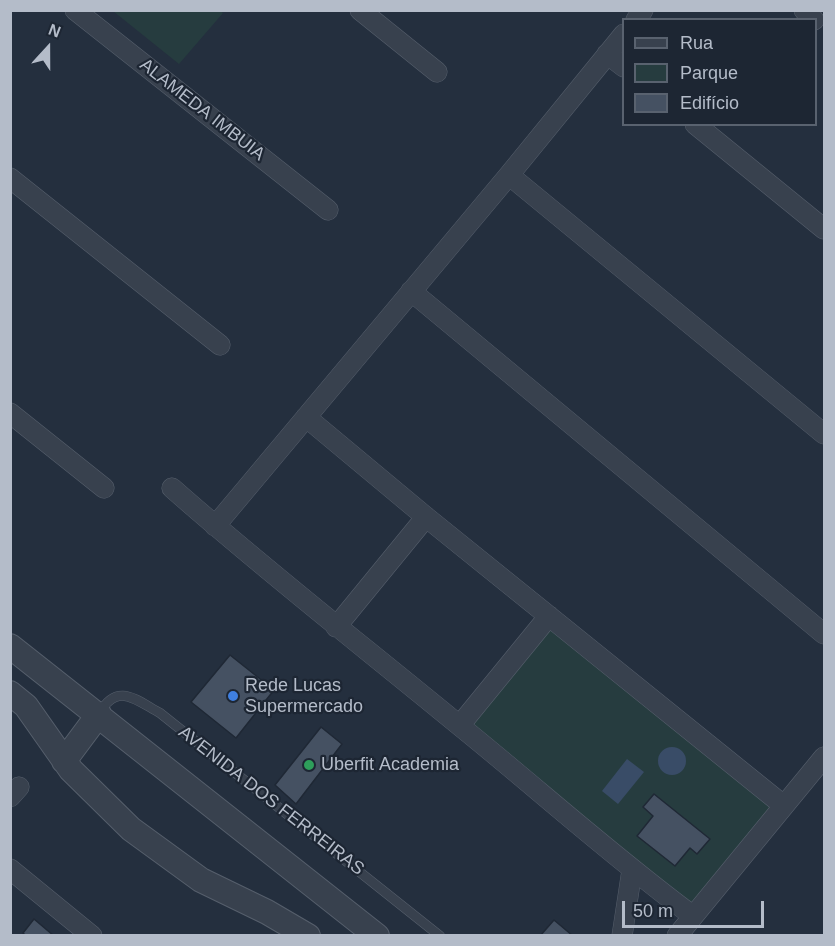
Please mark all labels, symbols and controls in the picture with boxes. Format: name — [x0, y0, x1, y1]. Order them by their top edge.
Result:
north arrow — [18, 18, 78, 78]
legend — [622, 18, 817, 126]
text: N — [46, 21, 63, 41]
text: Rua — [680, 33, 713, 53]
street label: ALAMEDA IMBUIA — [135, 54, 269, 166]
text: Parque — [680, 63, 738, 83]
text: Edifício — [680, 93, 739, 113]
place label: Rede Lucas Supermercado — [245, 675, 363, 718]
marker: Rede Lucas Supermercado — [226, 689, 240, 703]
street label: AVENIDA DOS FERREIRAS — [174, 722, 368, 880]
place label: Uberfit Academia — [321, 754, 459, 776]
marker: Uberfit Academia — [302, 758, 316, 772]
scale bar — [625, 889, 768, 927]
text: 50 m — [633, 901, 673, 921]

